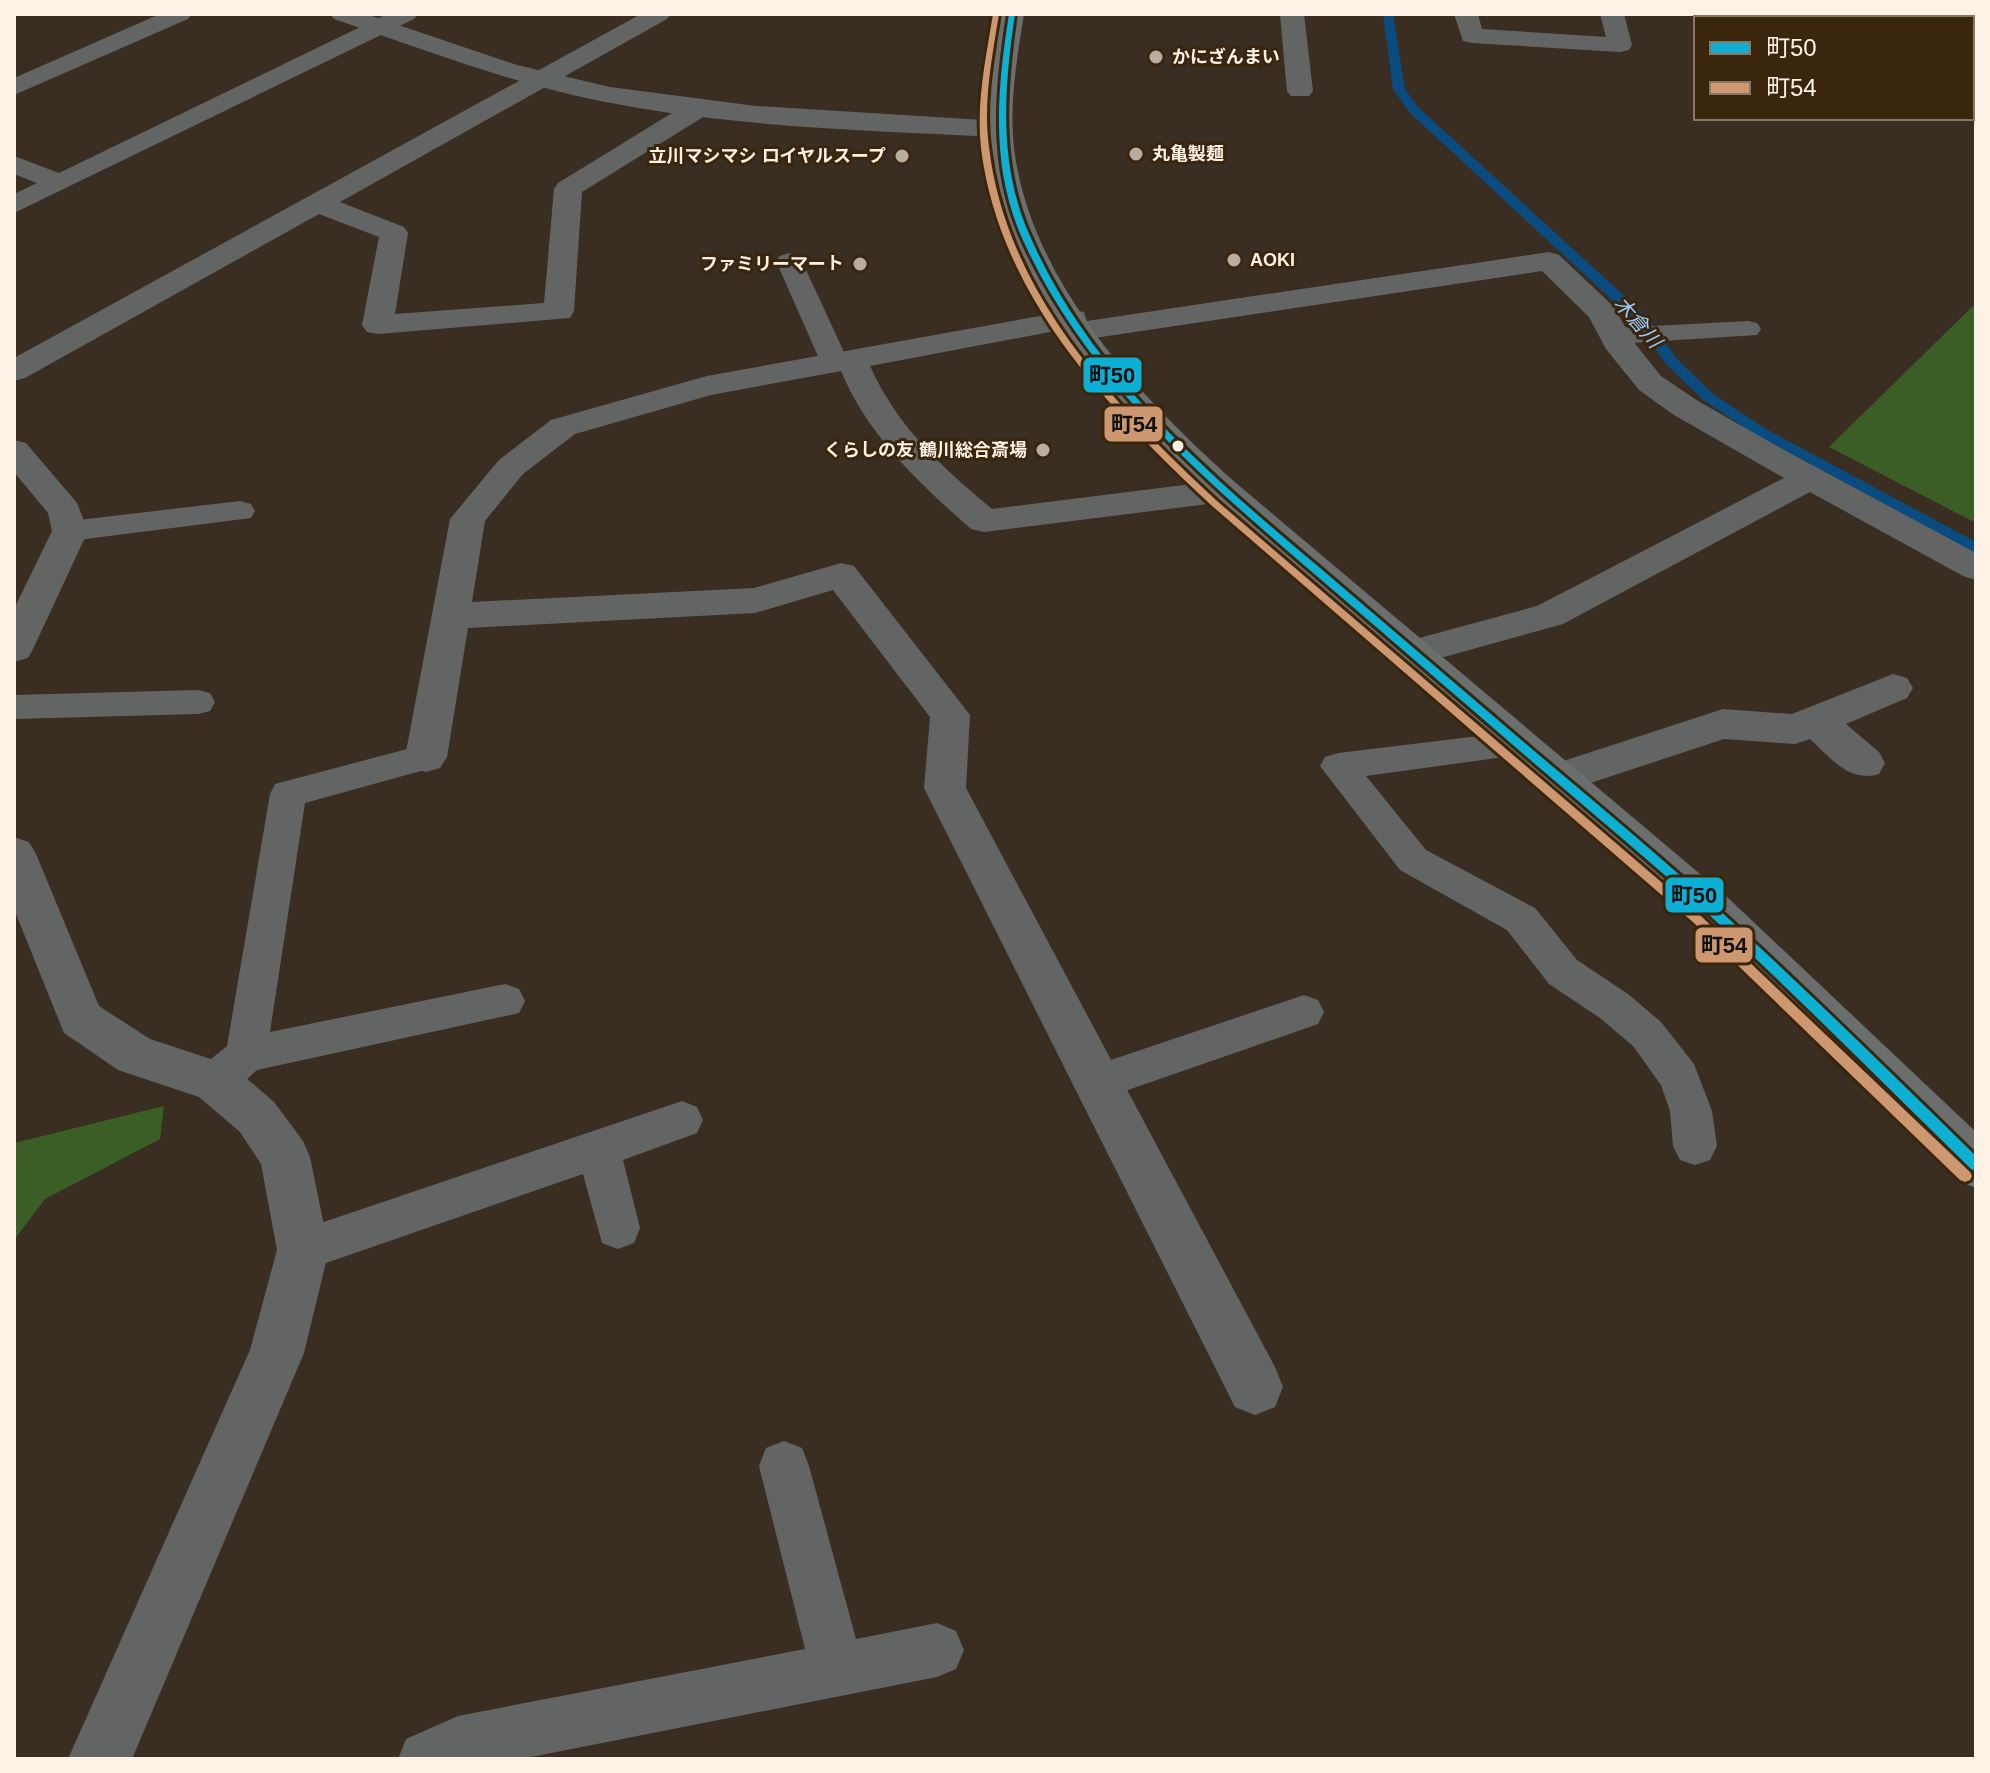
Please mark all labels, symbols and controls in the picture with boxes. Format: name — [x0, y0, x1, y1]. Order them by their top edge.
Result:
legend — [1694, 16, 1974, 120]
text: 町50 — [1766, 34, 1817, 61]
place label: かにざんまい — [1172, 47, 1280, 67]
marker: かにざんまい — [1147, 48, 1165, 66]
text: 町54 — [1766, 74, 1817, 101]
place label: 丸亀製麺 — [1152, 143, 1224, 164]
marker: 丸亀製麺 — [1127, 145, 1145, 163]
place label: 立川マシマシ ロイヤルスープ — [649, 146, 886, 166]
marker: 立川マシマシ ロイヤルスープ — [893, 147, 911, 165]
place label: AOKI — [1250, 250, 1295, 270]
marker: AOKI — [1225, 251, 1243, 269]
place label: ファミリーマート — [700, 254, 844, 274]
marker: ファミリーマート — [851, 255, 869, 273]
water label: 木倉川 — [1610, 292, 1667, 353]
line badge: 町50 — [1082, 356, 1143, 394]
text: 町50 — [1089, 363, 1135, 388]
line badge: 町54 — [1103, 405, 1164, 443]
text: 町54 — [1111, 412, 1158, 437]
unlabelled marker — [1170, 438, 1186, 454]
place label: くらしの友 鶴川総合斎場 — [824, 440, 1027, 460]
marker: くらしの友 鶴川総合斎場 — [1034, 441, 1052, 459]
line badge: 町50 — [1664, 876, 1725, 914]
text: 町50 — [1671, 883, 1717, 908]
line badge: 町54 — [1694, 926, 1754, 964]
text: 町54 — [1701, 933, 1748, 958]

